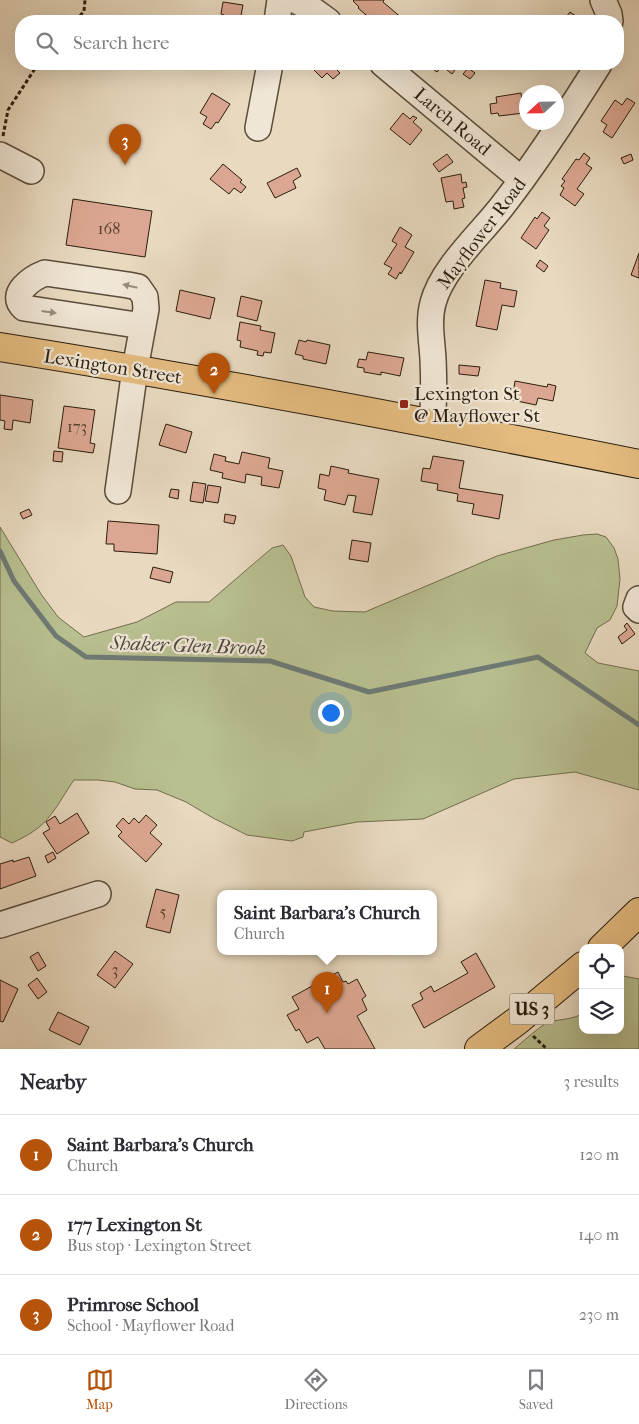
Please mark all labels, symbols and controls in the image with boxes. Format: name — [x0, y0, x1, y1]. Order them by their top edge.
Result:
search box — [15, 15, 624, 70]
icon: search — [33, 29, 61, 57]
text: Search here — [73, 32, 169, 54]
street label: Larch Road — [409, 83, 496, 161]
north arrow — [519, 85, 564, 130]
pin: 3 — [109, 124, 141, 165]
street label: Mayflower Road — [433, 173, 531, 294]
house number: 168 — [98, 219, 120, 238]
one-way arrow — [123, 282, 138, 290]
one-way arrow — [41, 308, 57, 316]
street label: Lexington Street — [42, 345, 184, 389]
pin: 2 — [198, 353, 230, 394]
place label: Lexington St @ Mayflower St — [414, 383, 540, 427]
marker: Lexington St @ Mayflower St — [398, 398, 410, 410]
house number: 173 — [67, 417, 87, 436]
water label: Shaker Glen Brook — [109, 631, 266, 660]
your location — [318, 700, 344, 726]
popup — [217, 890, 437, 955]
house number: 5 — [160, 902, 167, 921]
text: Saint Barbara's Church — [234, 902, 420, 924]
text: Church — [234, 924, 285, 943]
map controls — [579, 944, 624, 1034]
button: locate — [579, 944, 624, 989]
house number: 3 — [112, 960, 118, 979]
pin: 1 — [311, 972, 343, 1013]
button: layers — [579, 989, 624, 1034]
road number: US 3 — [510, 994, 554, 1024]
text: Nearby — [20, 1070, 86, 1094]
text: 3 results — [563, 1072, 619, 1091]
text: Saint Barbara's Church — [67, 1134, 254, 1156]
text: 1 — [33, 1145, 39, 1164]
text: 120 m — [580, 1145, 619, 1164]
text: Church — [67, 1156, 118, 1175]
text: 177 Lexington St — [67, 1214, 202, 1236]
text: 2 — [32, 1225, 40, 1244]
text: 140 m — [578, 1225, 619, 1244]
text: Bus stop · Lexington Street — [67, 1236, 252, 1255]
text: Primrose School — [67, 1294, 199, 1316]
text: 3 — [33, 1305, 39, 1324]
text: 230 m — [579, 1305, 619, 1324]
text: School · Mayflower Road — [67, 1316, 234, 1335]
tab: Map — [86, 1366, 114, 1413]
tab: Directions — [285, 1366, 348, 1413]
tab: Saved — [519, 1366, 553, 1413]

